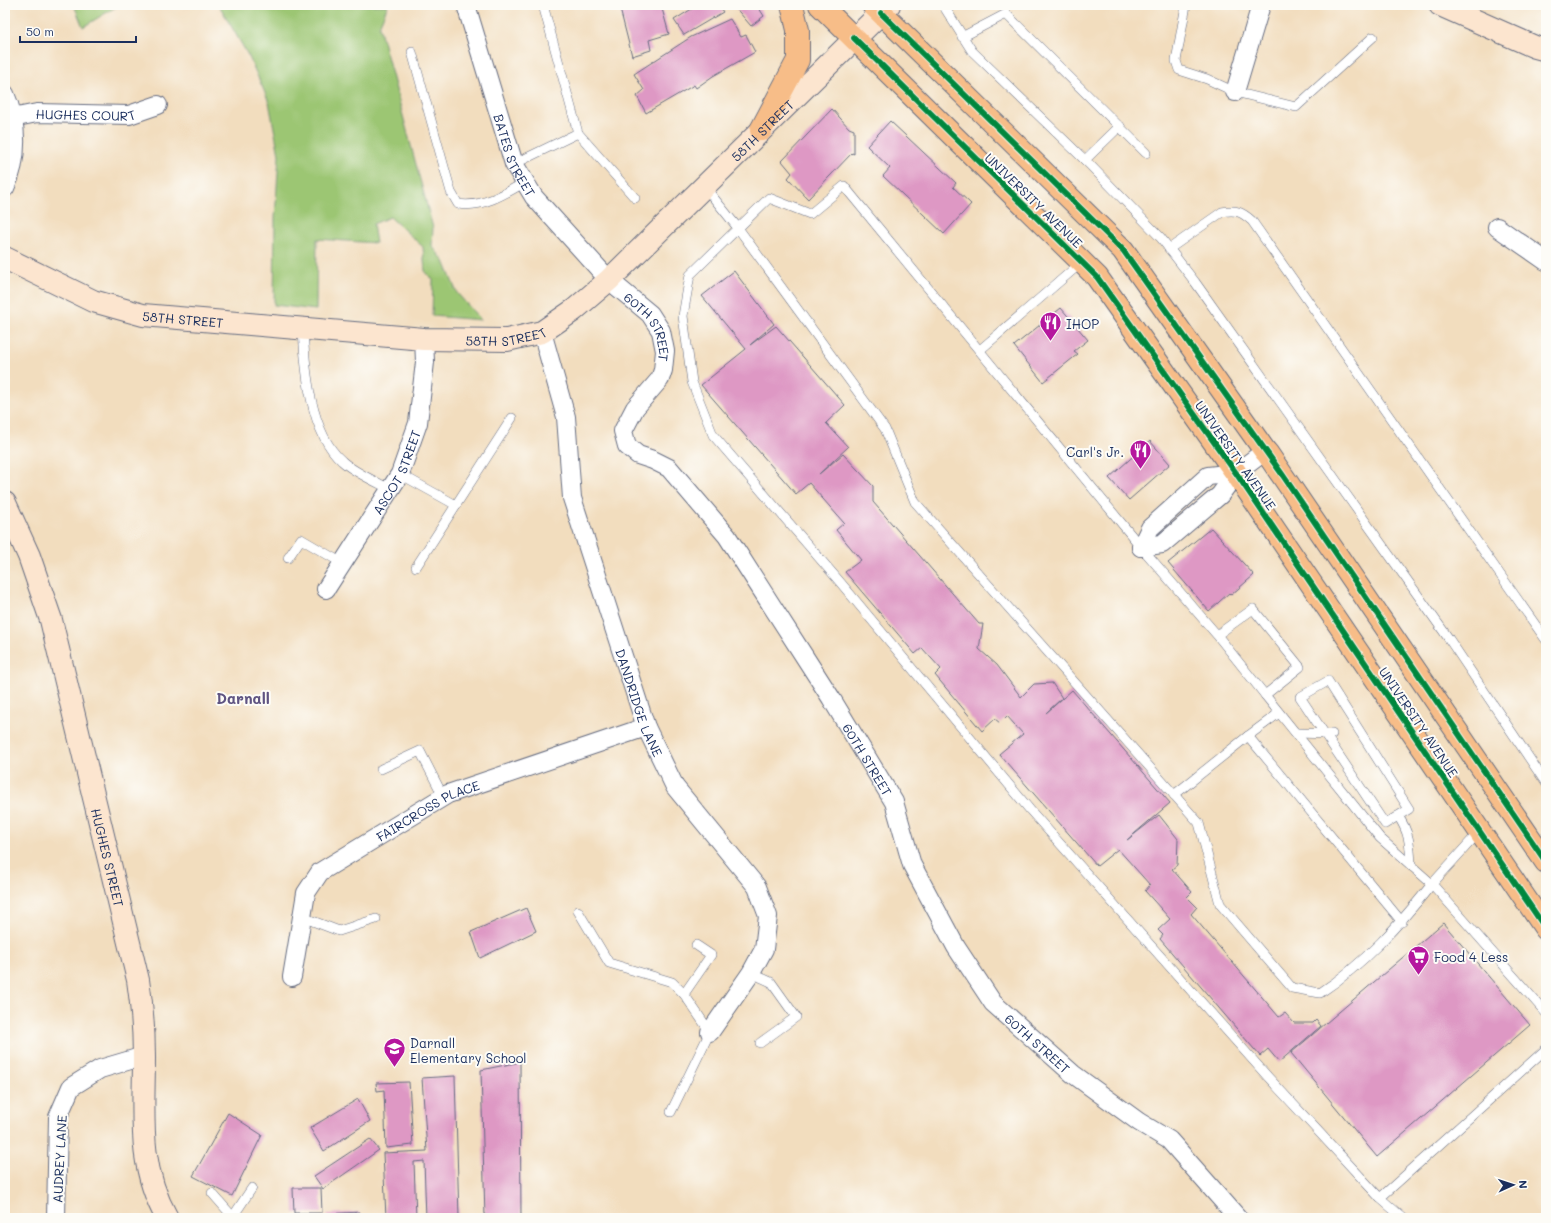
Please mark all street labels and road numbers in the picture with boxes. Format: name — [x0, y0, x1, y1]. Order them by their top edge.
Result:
street label: 58TH STREET — [727, 95, 797, 164]
street label: HUGHES COURT — [35, 104, 138, 123]
street label: BATES STREET — [491, 112, 540, 199]
street label: UNIVERSITY AVENUE — [981, 149, 1087, 251]
street label: 60TH STREET — [621, 288, 674, 362]
street label: 58TH STREET — [142, 306, 224, 330]
street label: 58TH STREET — [465, 323, 550, 349]
street label: UNIVERSITY AVENUE — [1192, 397, 1280, 513]
street label: ASCOT STREET — [368, 427, 423, 517]
street label: DANDRIDGE LANE — [613, 646, 667, 759]
street label: UNIVERSITY AVENUE — [1376, 664, 1462, 780]
street label: 60TH STREET — [840, 720, 896, 798]
street label: FAIRCROSS PLACE — [373, 776, 481, 844]
street label: HUGHES STREET — [88, 806, 128, 908]
street label: 60TH STREET — [1002, 1009, 1074, 1076]
street label: AUDREY LANE — [48, 1115, 70, 1203]

